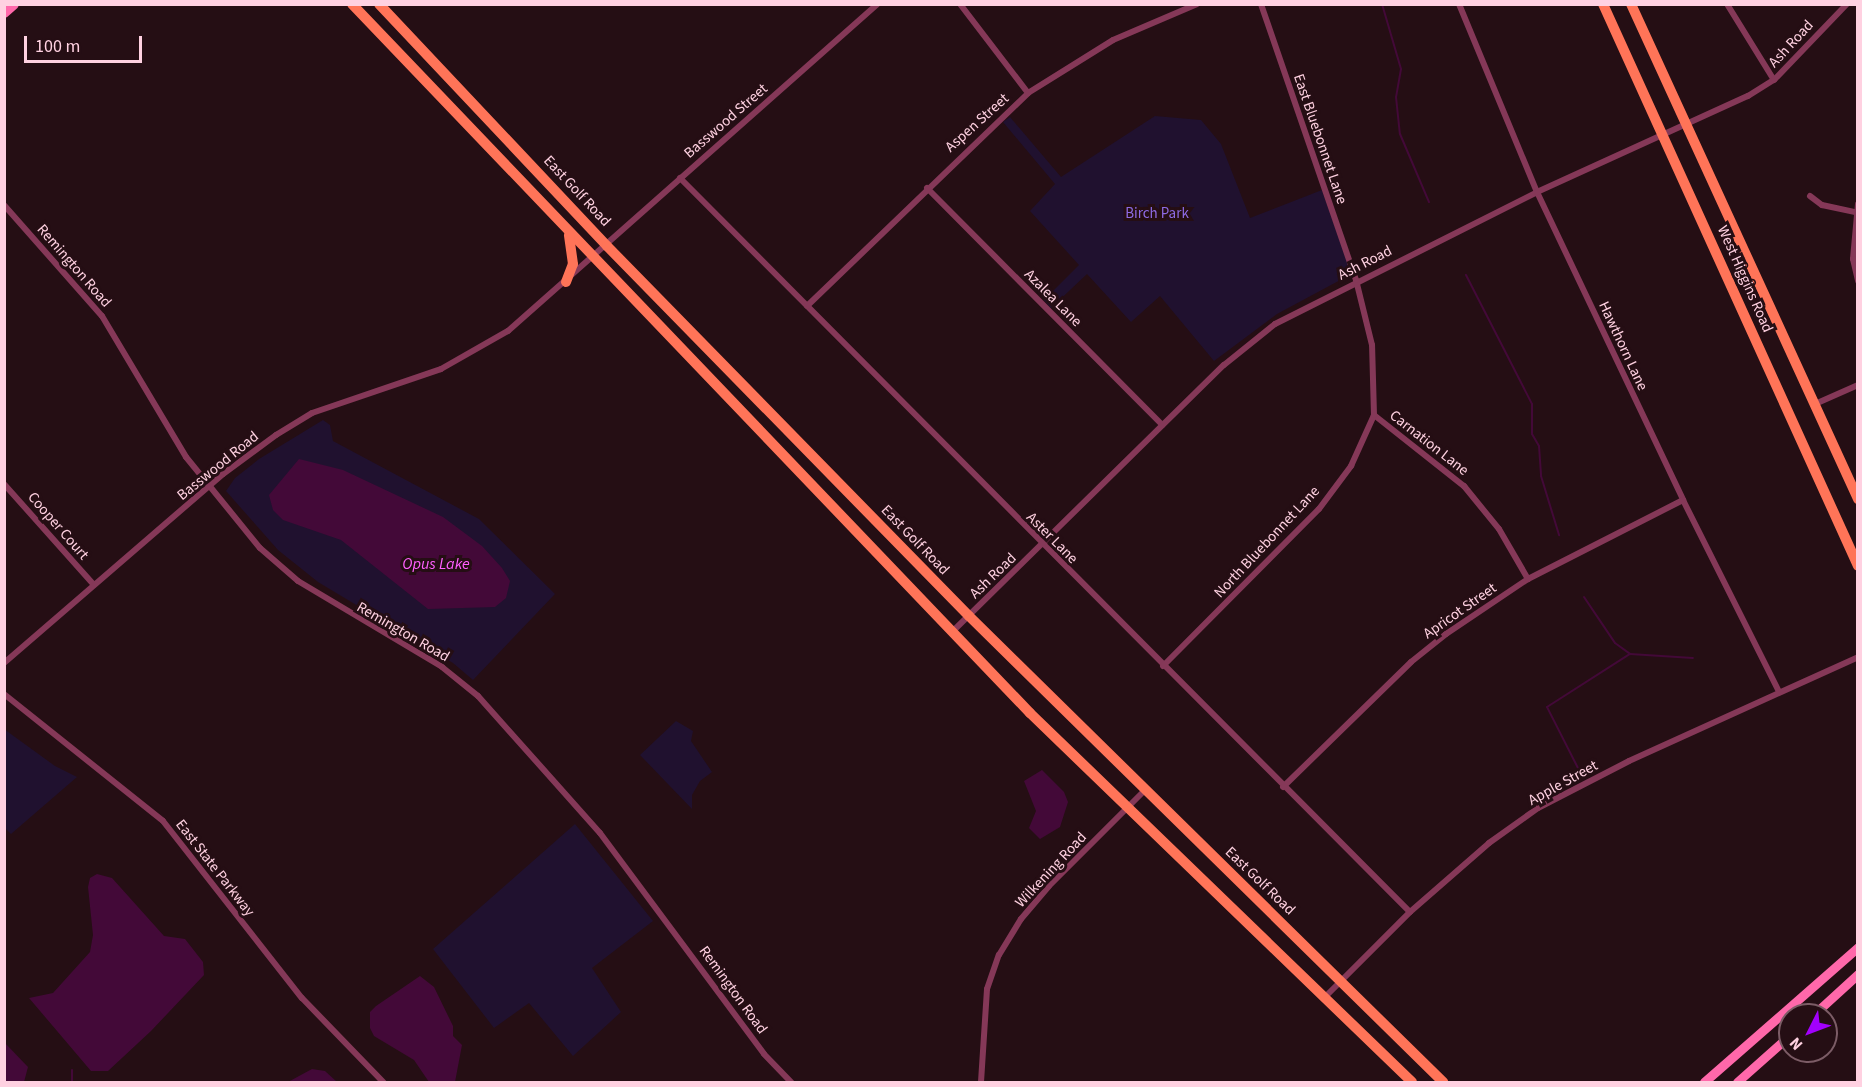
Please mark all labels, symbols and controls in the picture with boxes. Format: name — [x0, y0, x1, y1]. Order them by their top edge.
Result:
street label: Ash Road — [1765, 17, 1817, 71]
scale bar — [27, 24, 146, 62]
text: 100 m — [35, 34, 80, 59]
street label: East Bluebonnet Lane — [1289, 72, 1351, 206]
street label: Basswood Street — [681, 80, 771, 162]
street label: Aspen Street — [942, 90, 1012, 156]
street label: East Golf Road — [540, 152, 614, 230]
park label: Birch Park — [1125, 205, 1189, 223]
street label: Remington Road — [33, 221, 115, 311]
street label: West Higgins Road — [1713, 223, 1777, 335]
street label: Ash Road — [1335, 242, 1395, 284]
street label: Azalea Lane — [1021, 266, 1085, 330]
street label: Hawthorn Lane — [1594, 299, 1652, 393]
street label: Carnation Lane — [1386, 407, 1472, 479]
street label: Basswood Road — [174, 428, 262, 504]
street label: North Bluebonnet Lane — [1211, 482, 1323, 602]
street label: Cooper Court — [24, 488, 92, 564]
street label: East Golf Road — [877, 501, 953, 579]
street label: Aster Lane — [1022, 508, 1082, 568]
street label: Ash Road — [966, 549, 1020, 603]
water label: Opus Lake — [402, 554, 470, 574]
street label: Apricot Street — [1420, 579, 1500, 643]
street label: Remington Road — [353, 598, 453, 666]
street label: Apple Street — [1525, 757, 1601, 809]
street label: East State Parkway — [172, 816, 258, 920]
street label: Wilkening Road — [1011, 828, 1091, 912]
street label: East Golf Road — [1221, 843, 1299, 919]
street label: Remington Road — [695, 943, 771, 1037]
north arrow — [1778, 1003, 1838, 1063]
text: N — [1784, 1032, 1808, 1055]

